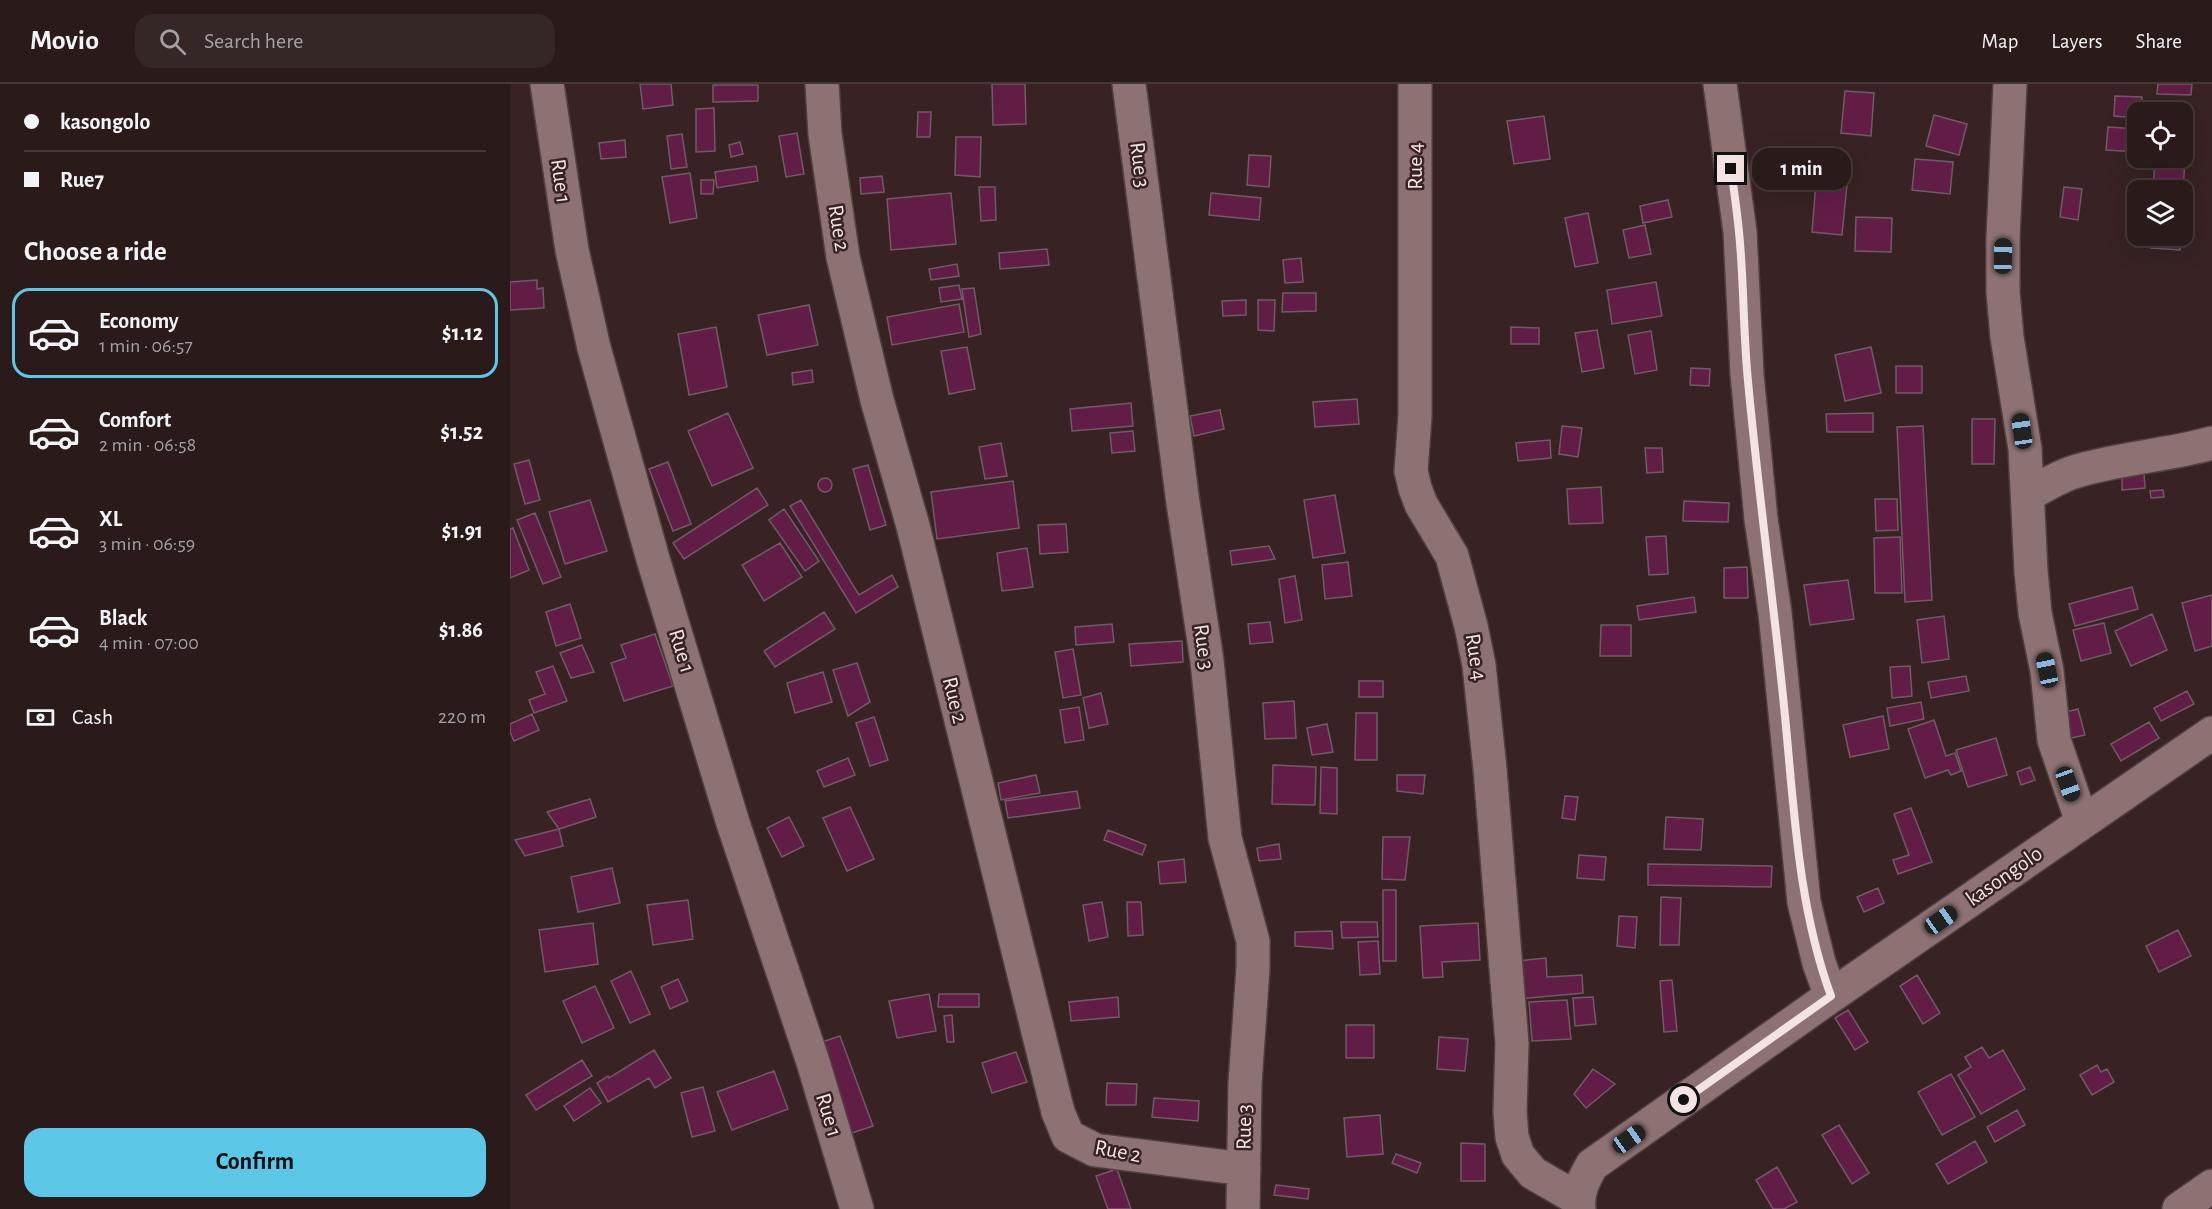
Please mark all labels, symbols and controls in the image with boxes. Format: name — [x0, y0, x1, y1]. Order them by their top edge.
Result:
search box — [135, 14, 555, 68]
icon: search — [156, 25, 189, 58]
text: Movio — [30, 27, 99, 55]
text: Search here — [204, 30, 303, 52]
text: Map — [1982, 31, 2018, 52]
text: Layers — [2051, 31, 2102, 52]
text: Share — [2135, 31, 2182, 52]
map controls — [2127, 102, 2193, 246]
button: locate — [2127, 102, 2193, 168]
text: kasongolo — [60, 111, 150, 133]
street label: Rue 3 — [1126, 141, 1154, 189]
street label: Rue 4 — [1404, 142, 1426, 190]
callout: 1 min — [1752, 148, 1851, 190]
route end — [1717, 155, 1744, 182]
street label: Rue 1 — [547, 158, 575, 204]
text: 1 min — [1780, 159, 1823, 179]
text: Rue7 — [60, 169, 104, 191]
button: layers — [2127, 180, 2193, 246]
street label: Rue 2 — [824, 203, 854, 253]
text: Choose a ride — [24, 238, 167, 265]
car — [1994, 238, 2012, 274]
icon: car — [27, 306, 81, 360]
text: Economy — [99, 310, 179, 332]
text: $1.12 — [442, 322, 483, 344]
text: 1 min · 06:57 — [99, 336, 193, 356]
icon: car — [27, 405, 81, 459]
text: Comfort — [99, 409, 171, 431]
car — [2011, 412, 2033, 450]
text: $1.52 — [440, 421, 483, 443]
text: 2 min · 06:58 — [99, 435, 196, 455]
icon: car — [27, 504, 81, 558]
text: XL — [99, 508, 122, 530]
text: $1.91 — [442, 520, 483, 542]
text: 3 min · 06:59 — [99, 534, 195, 554]
icon: car — [27, 603, 81, 657]
text: Black — [99, 607, 147, 629]
text: $1.86 — [439, 619, 483, 641]
street label: Rue 3 — [1190, 623, 1218, 671]
street label: Rue 1 — [665, 627, 699, 675]
street label: Rue 4 — [1461, 632, 1491, 682]
text: 4 min · 07:00 — [99, 633, 199, 653]
car — [2034, 651, 2060, 689]
street label: Rue 2 — [939, 675, 971, 725]
icon: cash — [24, 701, 57, 734]
text: Cash — [72, 706, 113, 728]
text: 220 m — [438, 707, 486, 727]
car — [2053, 764, 2083, 804]
street label: kasongolo — [1962, 842, 2046, 910]
car — [1921, 902, 1961, 938]
route start — [1670, 1086, 1697, 1113]
street label: Rue 1 — [812, 1091, 846, 1139]
street label: Rue 3 — [1233, 1104, 1255, 1150]
car — [1609, 1121, 1649, 1157]
button: Confirm — [24, 1128, 486, 1197]
street label: Rue 2 — [1093, 1136, 1143, 1166]

